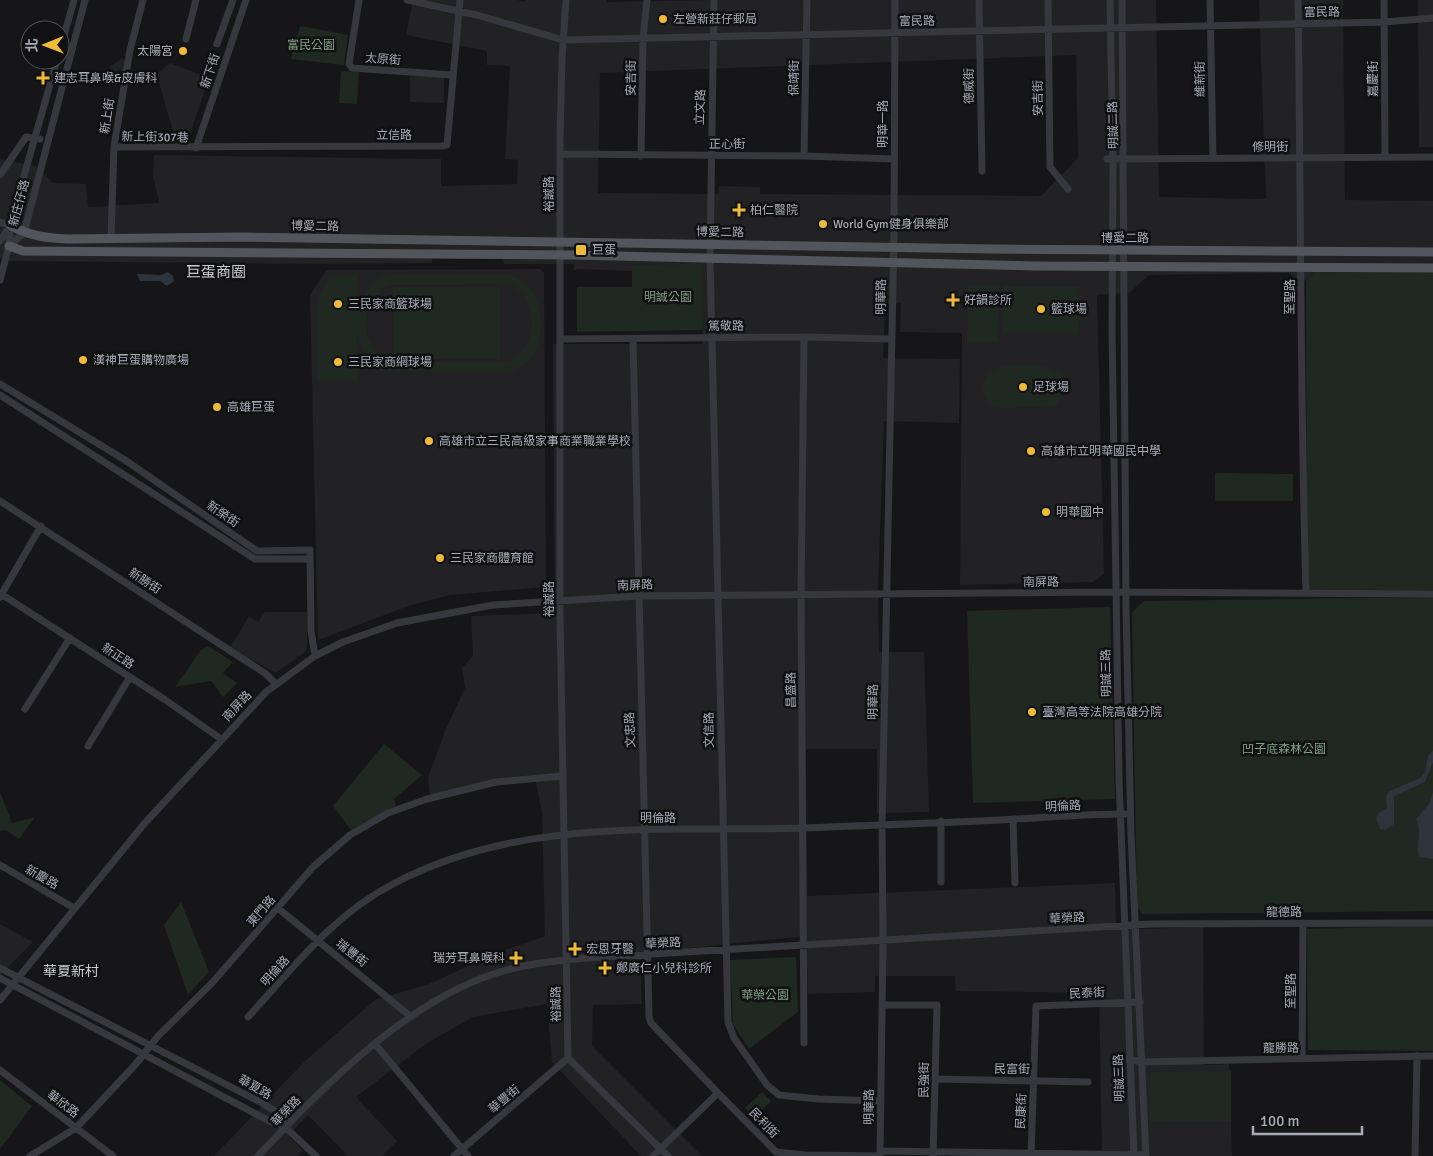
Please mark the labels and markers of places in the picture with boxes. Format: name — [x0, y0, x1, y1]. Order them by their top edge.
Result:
place label: 左營新莊仔郵局 — [673, 12, 757, 27]
marker: 左營新莊仔郵局 — [657, 13, 669, 25]
place label: 太陽宮 — [137, 44, 173, 59]
marker: 太陽宮 — [177, 45, 189, 57]
marker: 建志耳鼻喉&皮膚科 — [36, 71, 50, 85]
place label: 建志耳鼻喉&皮膚科 — [54, 71, 157, 86]
marker: 柏仁醫院 — [732, 203, 746, 217]
place label: 柏仁醫院 — [750, 203, 798, 218]
place label: World Gym健身俱樂部 — [833, 217, 949, 232]
marker: World Gym健身俱樂部 — [817, 218, 829, 230]
marker: 巨蛋 — [574, 243, 588, 257]
place label: 巨蛋 — [592, 243, 616, 258]
marker: 好韻診所 — [946, 293, 960, 307]
place label: 好韻診所 — [964, 293, 1012, 308]
place label: 三民家商籃球場 — [348, 297, 432, 312]
marker: 三民家商籃球場 — [332, 298, 344, 310]
place label: 籃球場 — [1051, 302, 1087, 317]
marker: 籃球場 — [1035, 303, 1047, 315]
place label: 漢神巨蛋購物廣場 — [93, 353, 189, 368]
marker: 漢神巨蛋購物廣場 — [77, 354, 89, 366]
place label: 三民家商網球場 — [348, 355, 432, 370]
marker: 三民家商網球場 — [332, 356, 344, 368]
place label: 足球場 — [1033, 380, 1069, 395]
marker: 足球場 — [1017, 381, 1029, 393]
place label: 高雄巨蛋 — [227, 400, 275, 415]
marker: 高雄巨蛋 — [211, 401, 223, 413]
place label: 高雄市立三民高級家事商業職業學校 — [439, 434, 631, 449]
marker: 高雄市立三民高級家事商業職業學校 — [423, 435, 435, 447]
place label: 高雄市立明華國民中學 — [1041, 444, 1161, 459]
marker: 高雄市立明華國民中學 — [1025, 445, 1037, 457]
place label: 明華國中 — [1056, 505, 1104, 520]
marker: 明華國中 — [1040, 506, 1052, 518]
place label: 三民家商體育館 — [450, 551, 534, 566]
marker: 三民家商體育館 — [434, 552, 446, 564]
place label: 臺灣高等法院高雄分院 — [1042, 705, 1162, 720]
marker: 臺灣高等法院高雄分院 — [1026, 706, 1038, 718]
marker: 宏恩牙醫 — [568, 942, 582, 956]
place label: 宏恩牙醫 — [586, 942, 634, 957]
place label: 瑞芳耳鼻喉科 — [433, 951, 505, 966]
marker: 瑞芳耳鼻喉科 — [509, 951, 523, 965]
marker: 鄭廣仁小兒科診所 — [598, 961, 612, 975]
place label: 鄭廣仁小兒科診所 — [616, 961, 712, 976]

